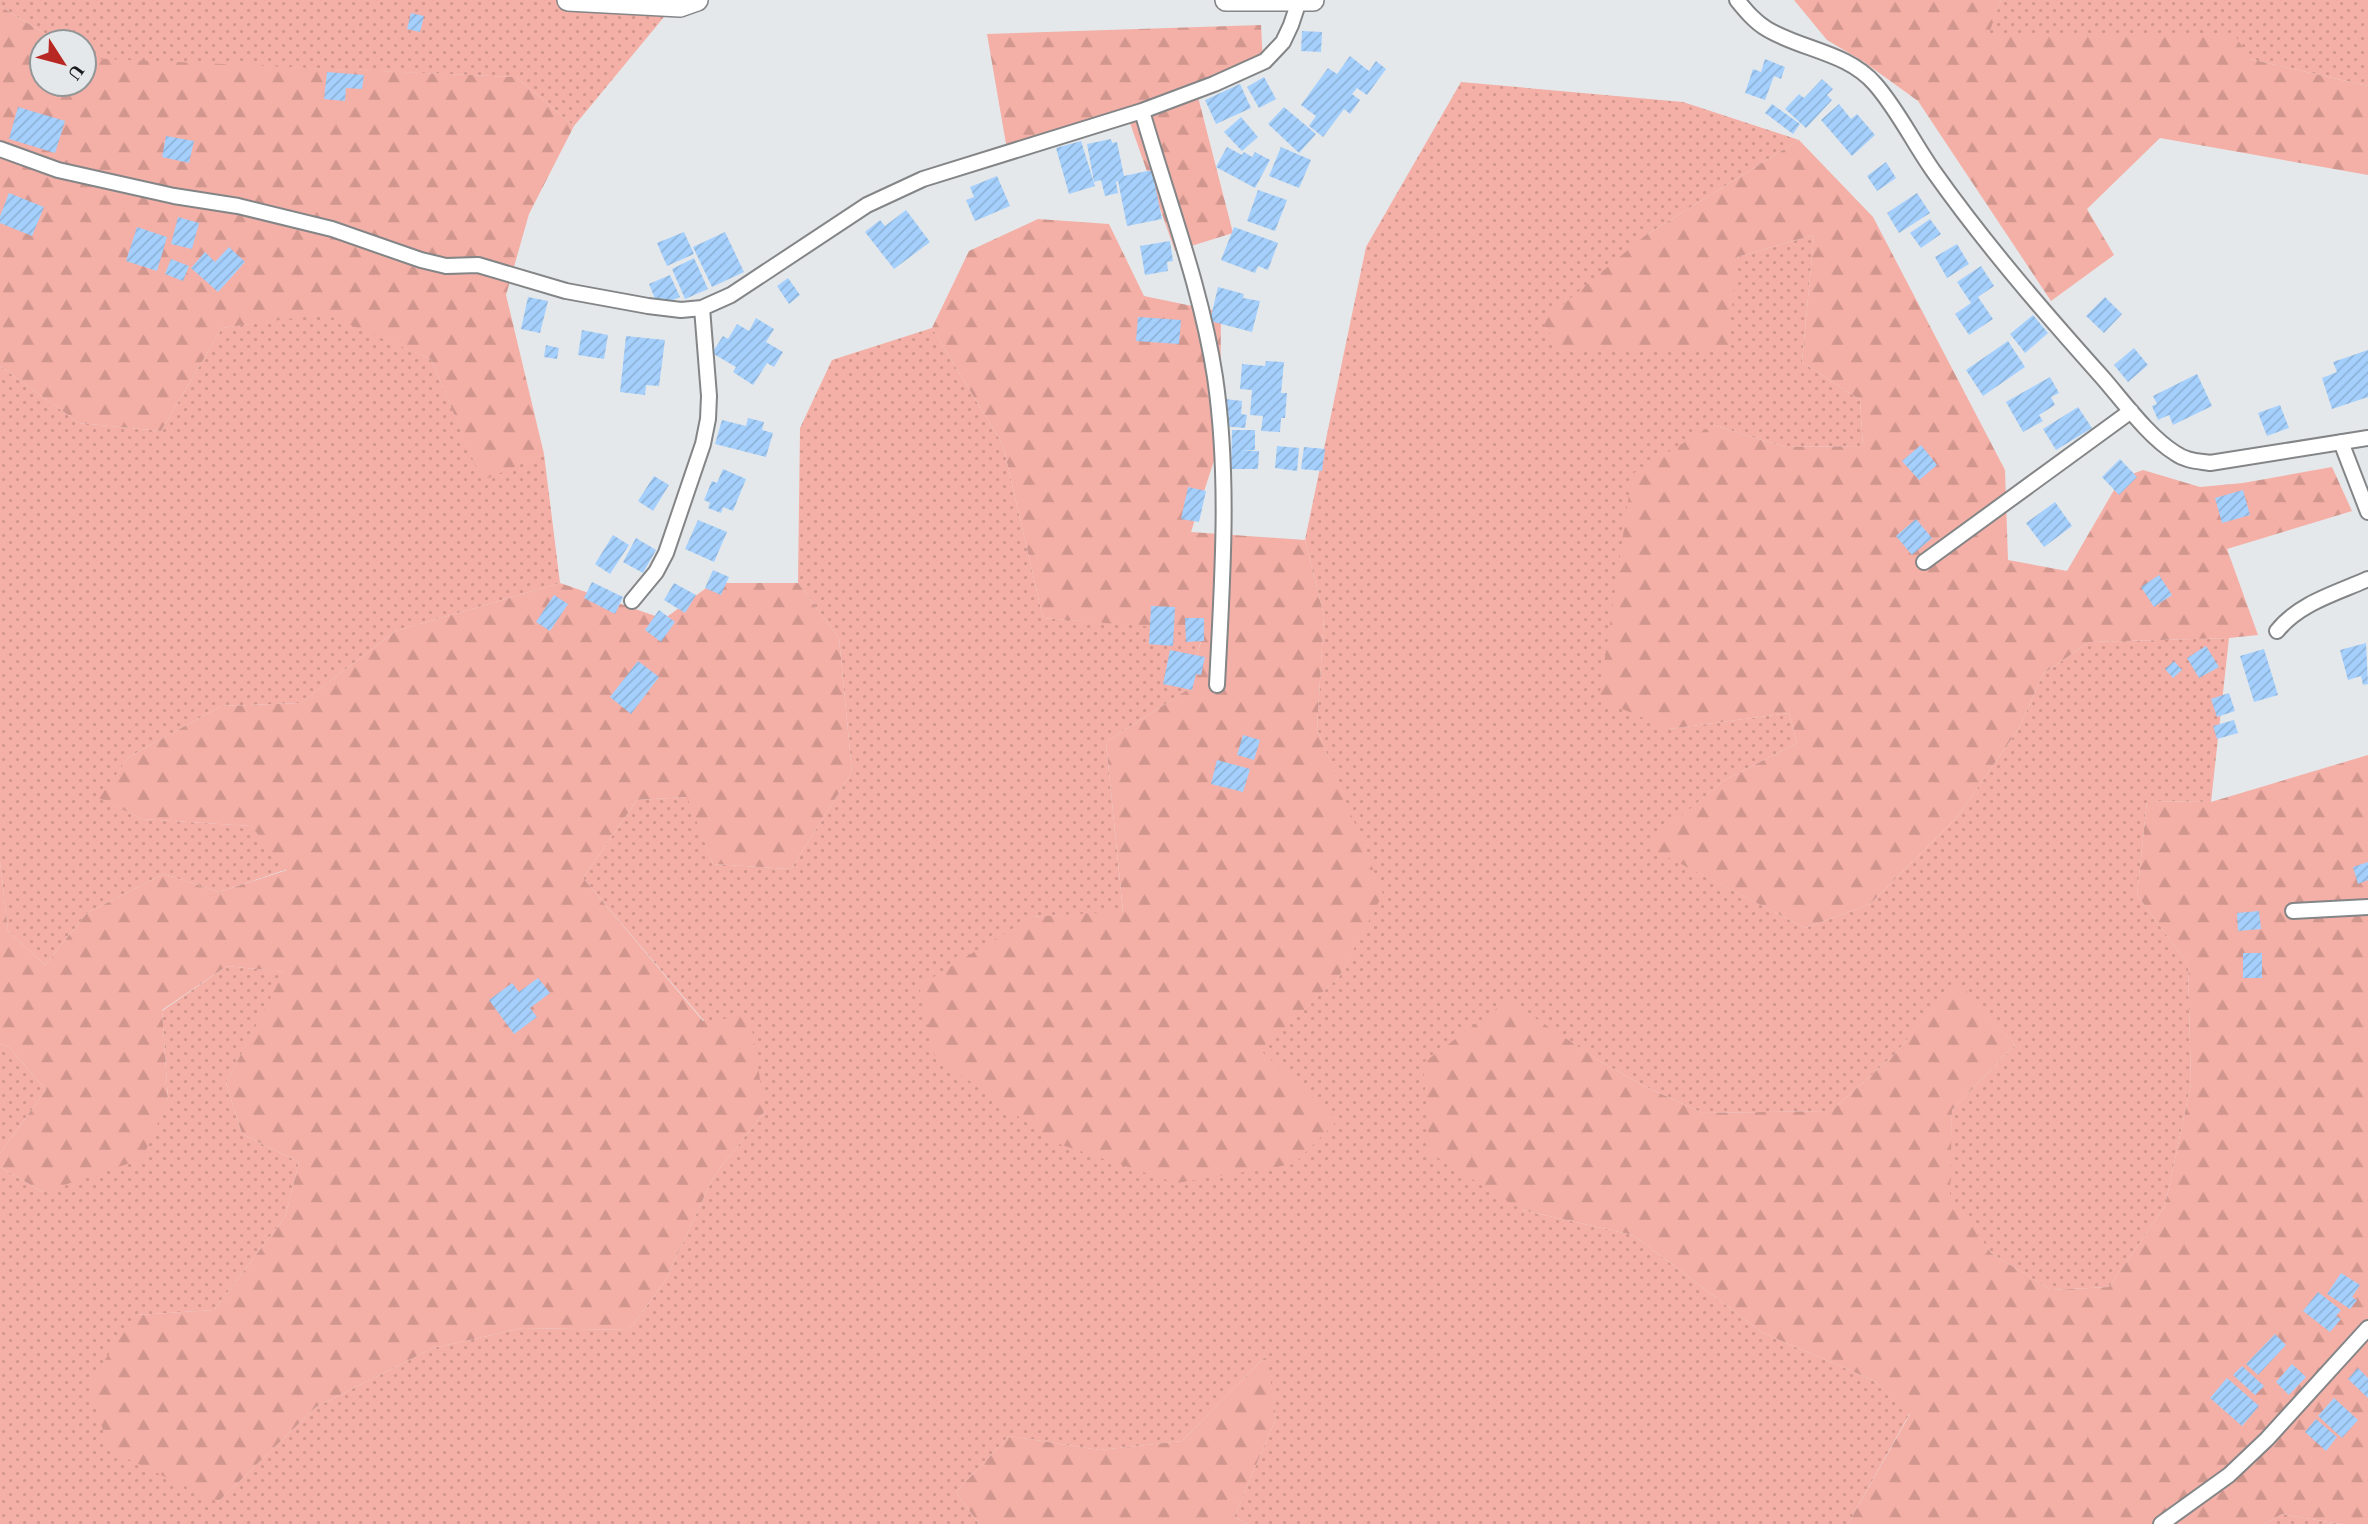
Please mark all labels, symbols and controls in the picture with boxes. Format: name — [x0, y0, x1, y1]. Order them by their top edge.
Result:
north arrow — [28, 28, 98, 98]
text: U — [64, 61, 89, 85]

